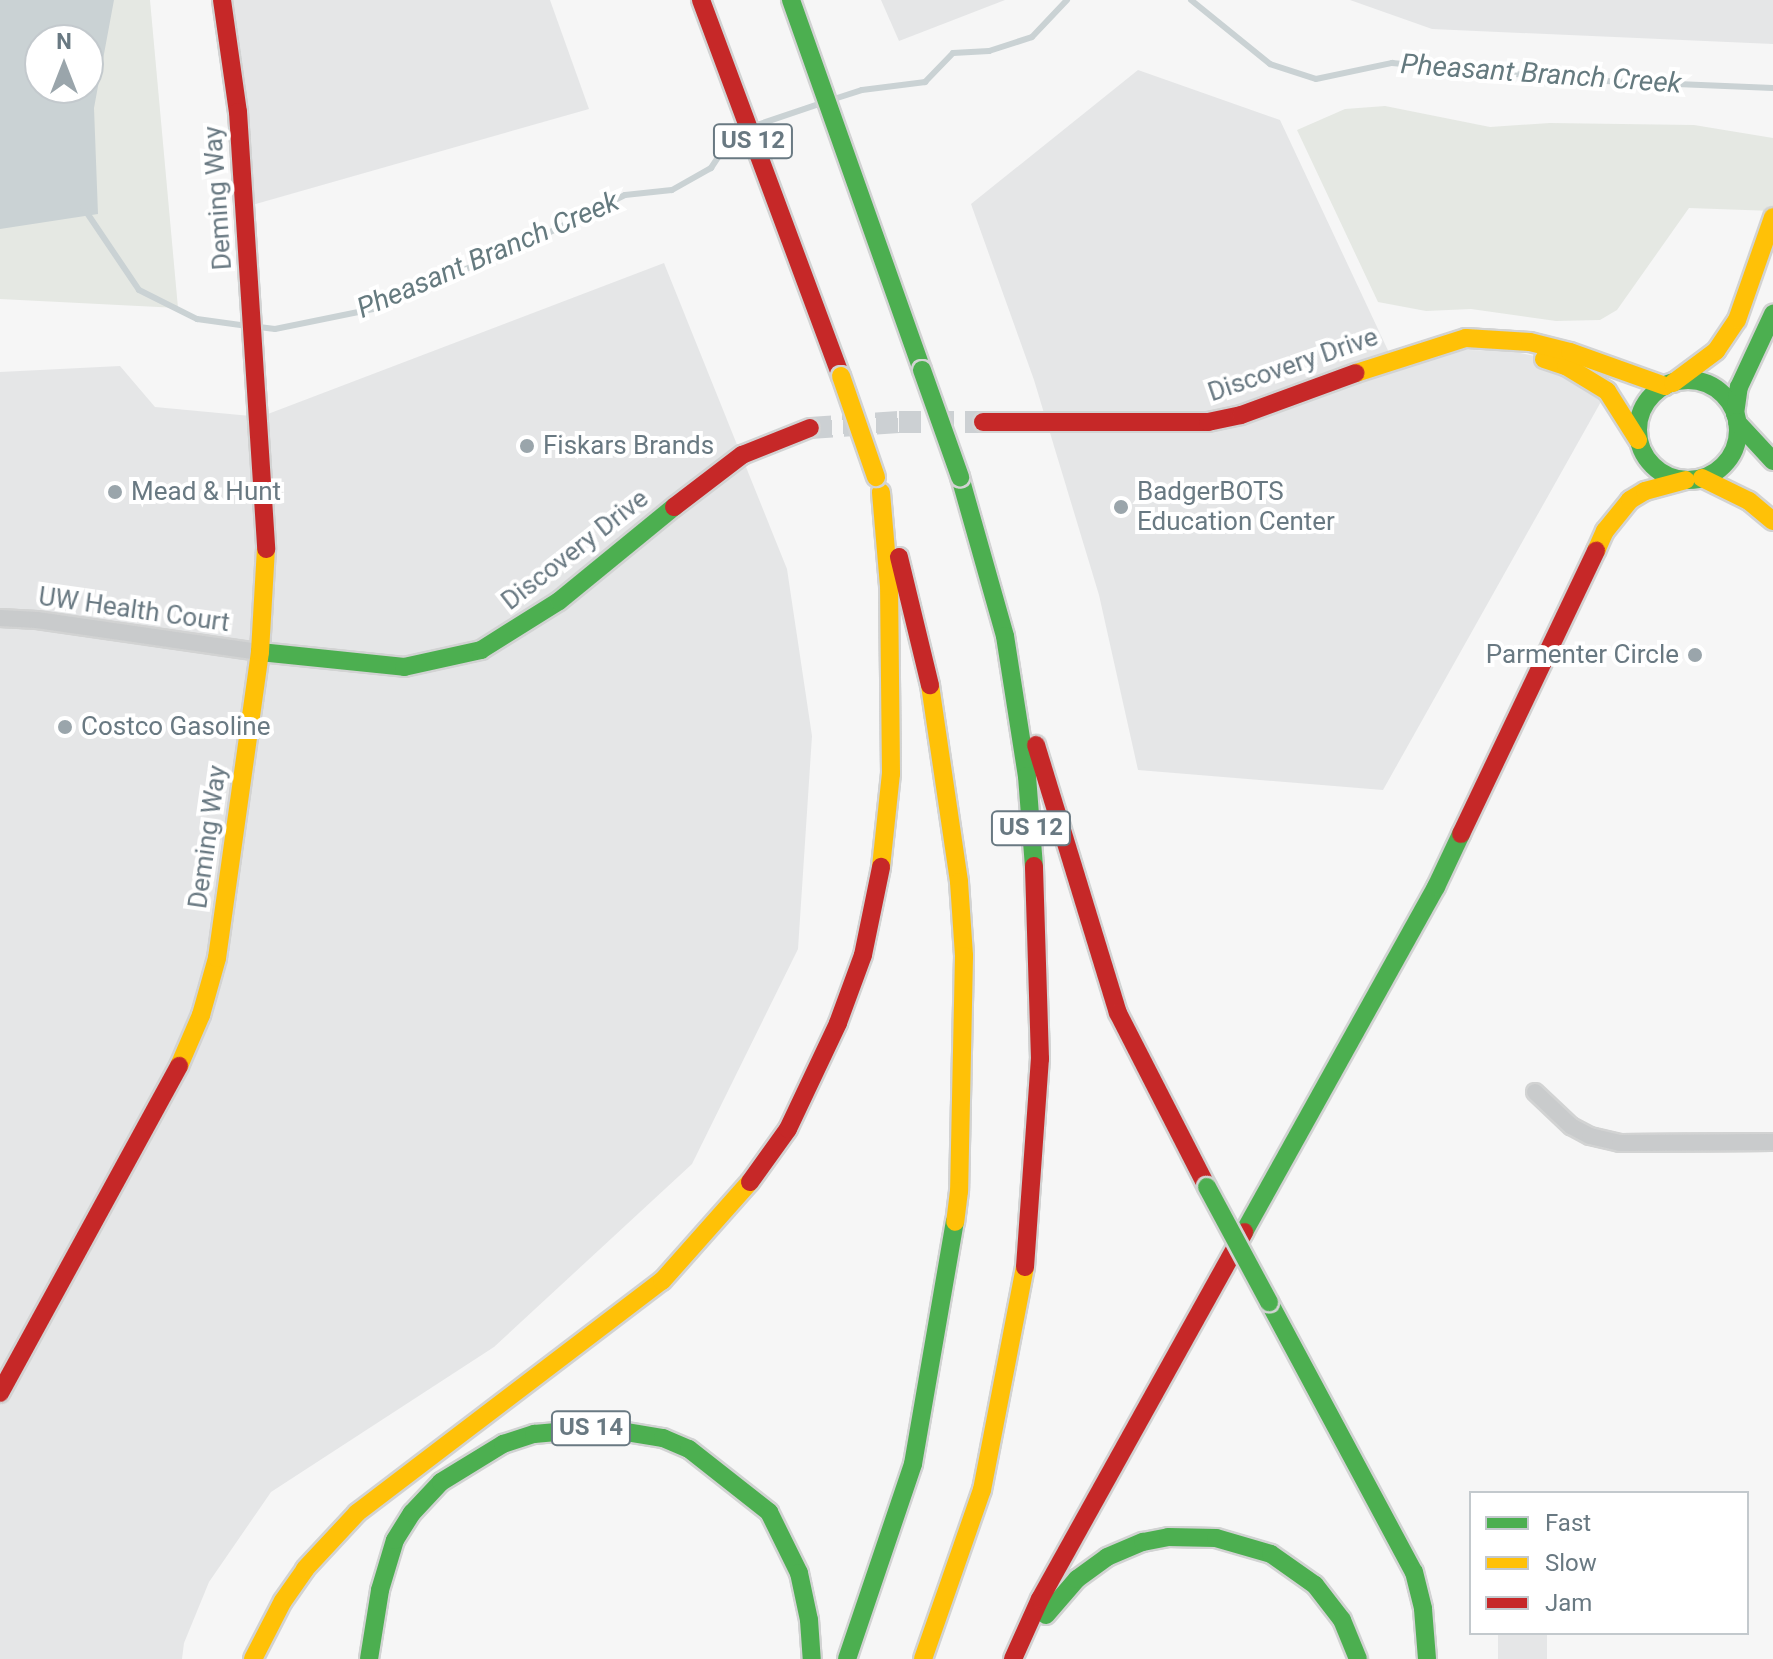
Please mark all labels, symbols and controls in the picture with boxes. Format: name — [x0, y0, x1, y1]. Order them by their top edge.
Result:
north arrow — [24, 24, 104, 104]
text: N — [56, 29, 72, 54]
water label: Pheasant Branch Creek — [1399, 47, 1683, 101]
road number: US 12 — [711, 121, 795, 161]
street label: Deming Way — [197, 125, 239, 271]
water label: Pheasant Branch Creek — [352, 185, 624, 325]
street label: Discovery Drive — [1204, 321, 1382, 409]
place label: Fiskars Brands — [543, 430, 714, 462]
marker: Fiskars Brands — [518, 437, 536, 455]
place label: Mead & Hunt — [131, 476, 281, 508]
place label: BadgerBOTS Education Center — [1137, 476, 1335, 538]
marker: Mead & Hunt — [106, 483, 124, 501]
street label: Discovery Drive — [495, 483, 655, 617]
marker: BadgerBOTS Education Center — [1112, 498, 1130, 516]
street label: UW Health Court — [37, 581, 231, 639]
place label: Parmenter Circle — [1486, 639, 1679, 671]
marker: Parmenter Circle — [1686, 646, 1704, 664]
place label: Costco Gasoline — [81, 711, 270, 743]
marker: Costco Gasoline — [56, 718, 74, 736]
street label: Deming Way — [183, 763, 233, 911]
road number: US 12 — [989, 808, 1073, 848]
road number: US 14 — [549, 1408, 633, 1448]
legend — [1469, 1491, 1749, 1635]
text: Fast — [1545, 1509, 1591, 1537]
text: Slow — [1545, 1549, 1597, 1577]
text: Jam — [1545, 1589, 1592, 1617]

